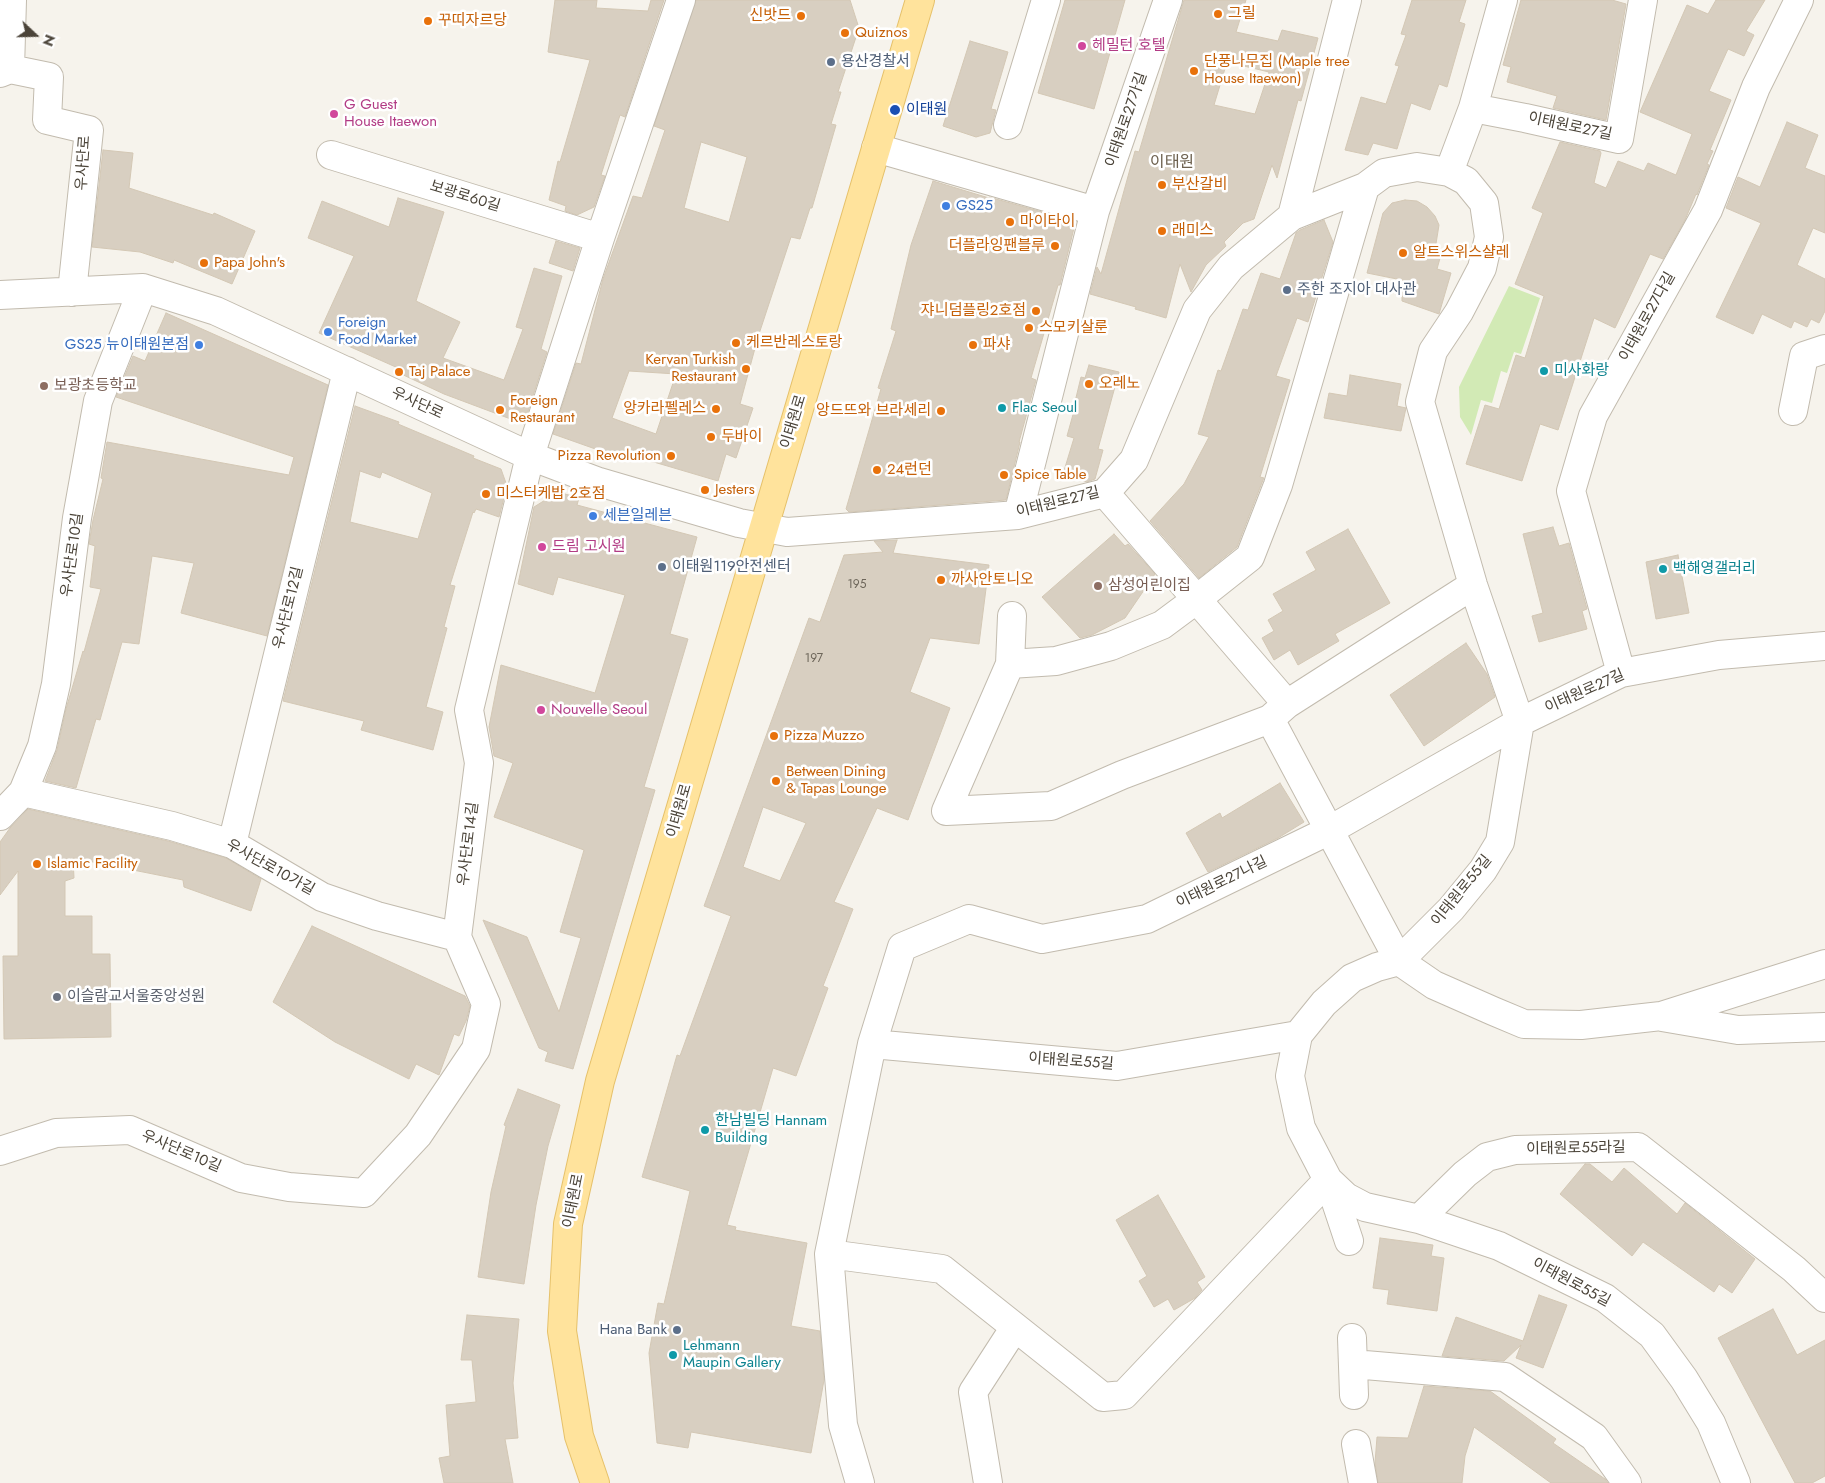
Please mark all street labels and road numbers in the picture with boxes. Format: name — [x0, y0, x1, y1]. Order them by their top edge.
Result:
street label: 이태원로27가길 — [1102, 70, 1152, 170]
street label: 이태원로27길 — [1526, 109, 1614, 145]
street label: 우사단로 — [73, 135, 95, 191]
street label: 보광로60길 — [428, 178, 502, 216]
street label: 이태원로27다길 — [1616, 269, 1680, 365]
street label: 우사단로 — [388, 384, 446, 424]
street label: 이태원로 — [777, 393, 811, 451]
street label: 이태원로27길 — [1014, 484, 1102, 522]
street label: 우사단로10길 — [58, 512, 88, 598]
street label: 우사단로12길 — [270, 565, 308, 651]
street label: 이태원로27길 — [1542, 666, 1628, 718]
street label: 이태원로 — [664, 782, 696, 840]
street label: 우사단로14길 — [455, 801, 483, 887]
street label: 우사단로10가길 — [223, 836, 317, 900]
street label: 이태원로55길 — [1428, 852, 1496, 930]
street label: 이태원로27나길 — [1173, 853, 1271, 913]
street label: 이태원로55길 — [1028, 1050, 1114, 1074]
street label: 우사단로10길 — [138, 1127, 224, 1177]
street label: 이태원로55라길 — [1526, 1139, 1626, 1159]
street label: 이태원로 — [560, 1172, 588, 1230]
street label: 이태원로55길 — [1529, 1255, 1613, 1311]

